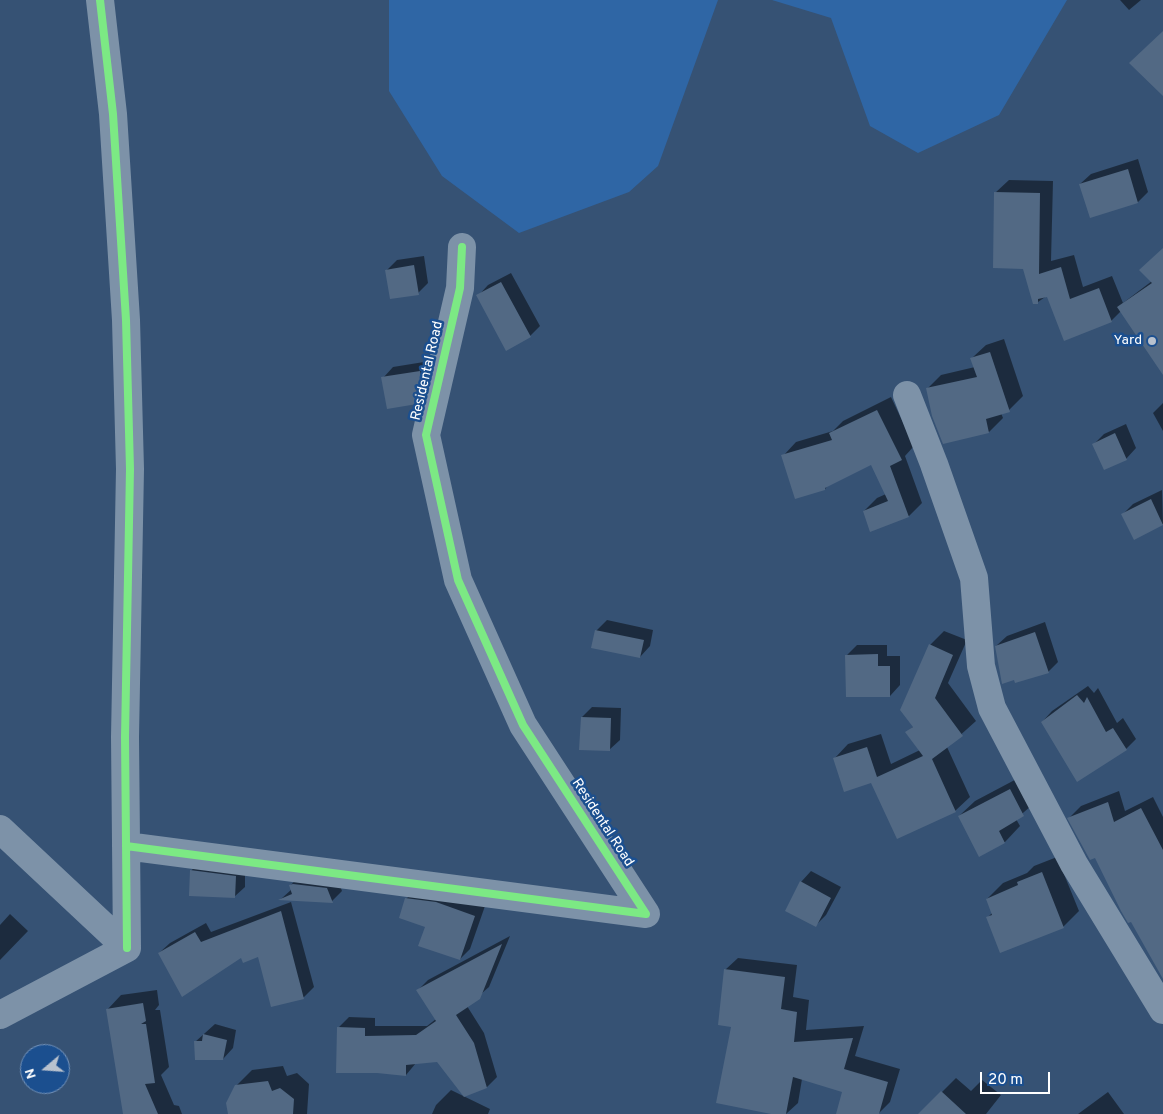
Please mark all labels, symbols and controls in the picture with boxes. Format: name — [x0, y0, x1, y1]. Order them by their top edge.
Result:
street label: Residental Road — [408, 320, 448, 422]
place label: Yard — [1113, 333, 1142, 349]
marker: Yard — [1146, 335, 1158, 347]
street label: Residental Road — [567, 776, 637, 870]
north arrow — [20, 1044, 70, 1094]
scale bar — [983, 1062, 1053, 1094]
text: N — [22, 1066, 41, 1081]
text: 20 m — [988, 1071, 1023, 1090]

